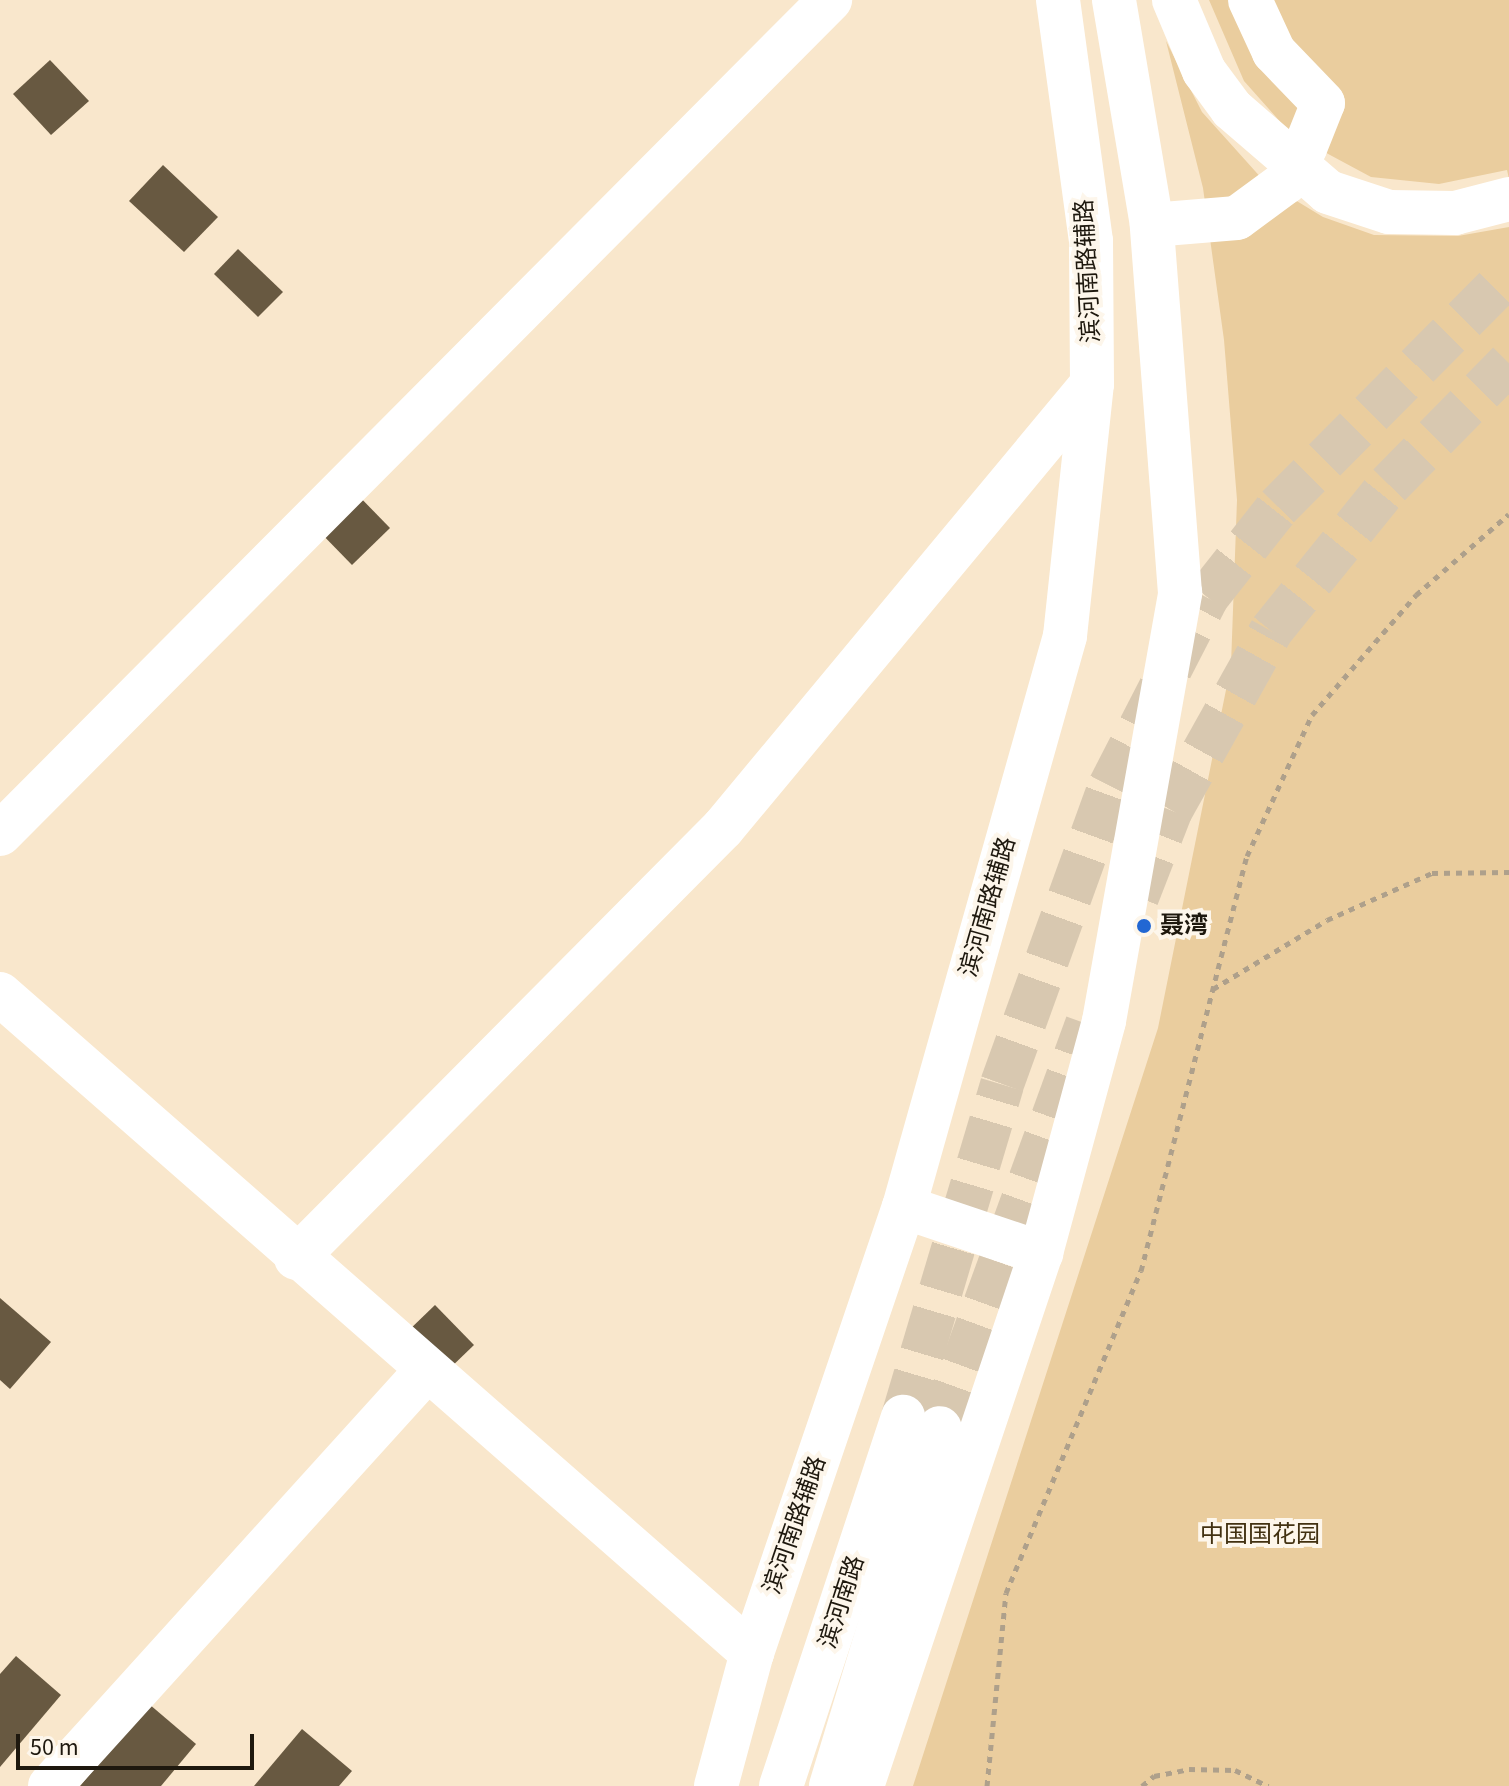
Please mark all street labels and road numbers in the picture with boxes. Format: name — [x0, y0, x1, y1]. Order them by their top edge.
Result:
street label: 滨河南路辅路 — [1070, 198, 1106, 344]
street label: 滨河南路辅路 — [954, 834, 1022, 980]
street label: 滨河南路辅路 — [758, 1452, 832, 1598]
street label: 滨河南路 — [813, 1552, 871, 1652]

